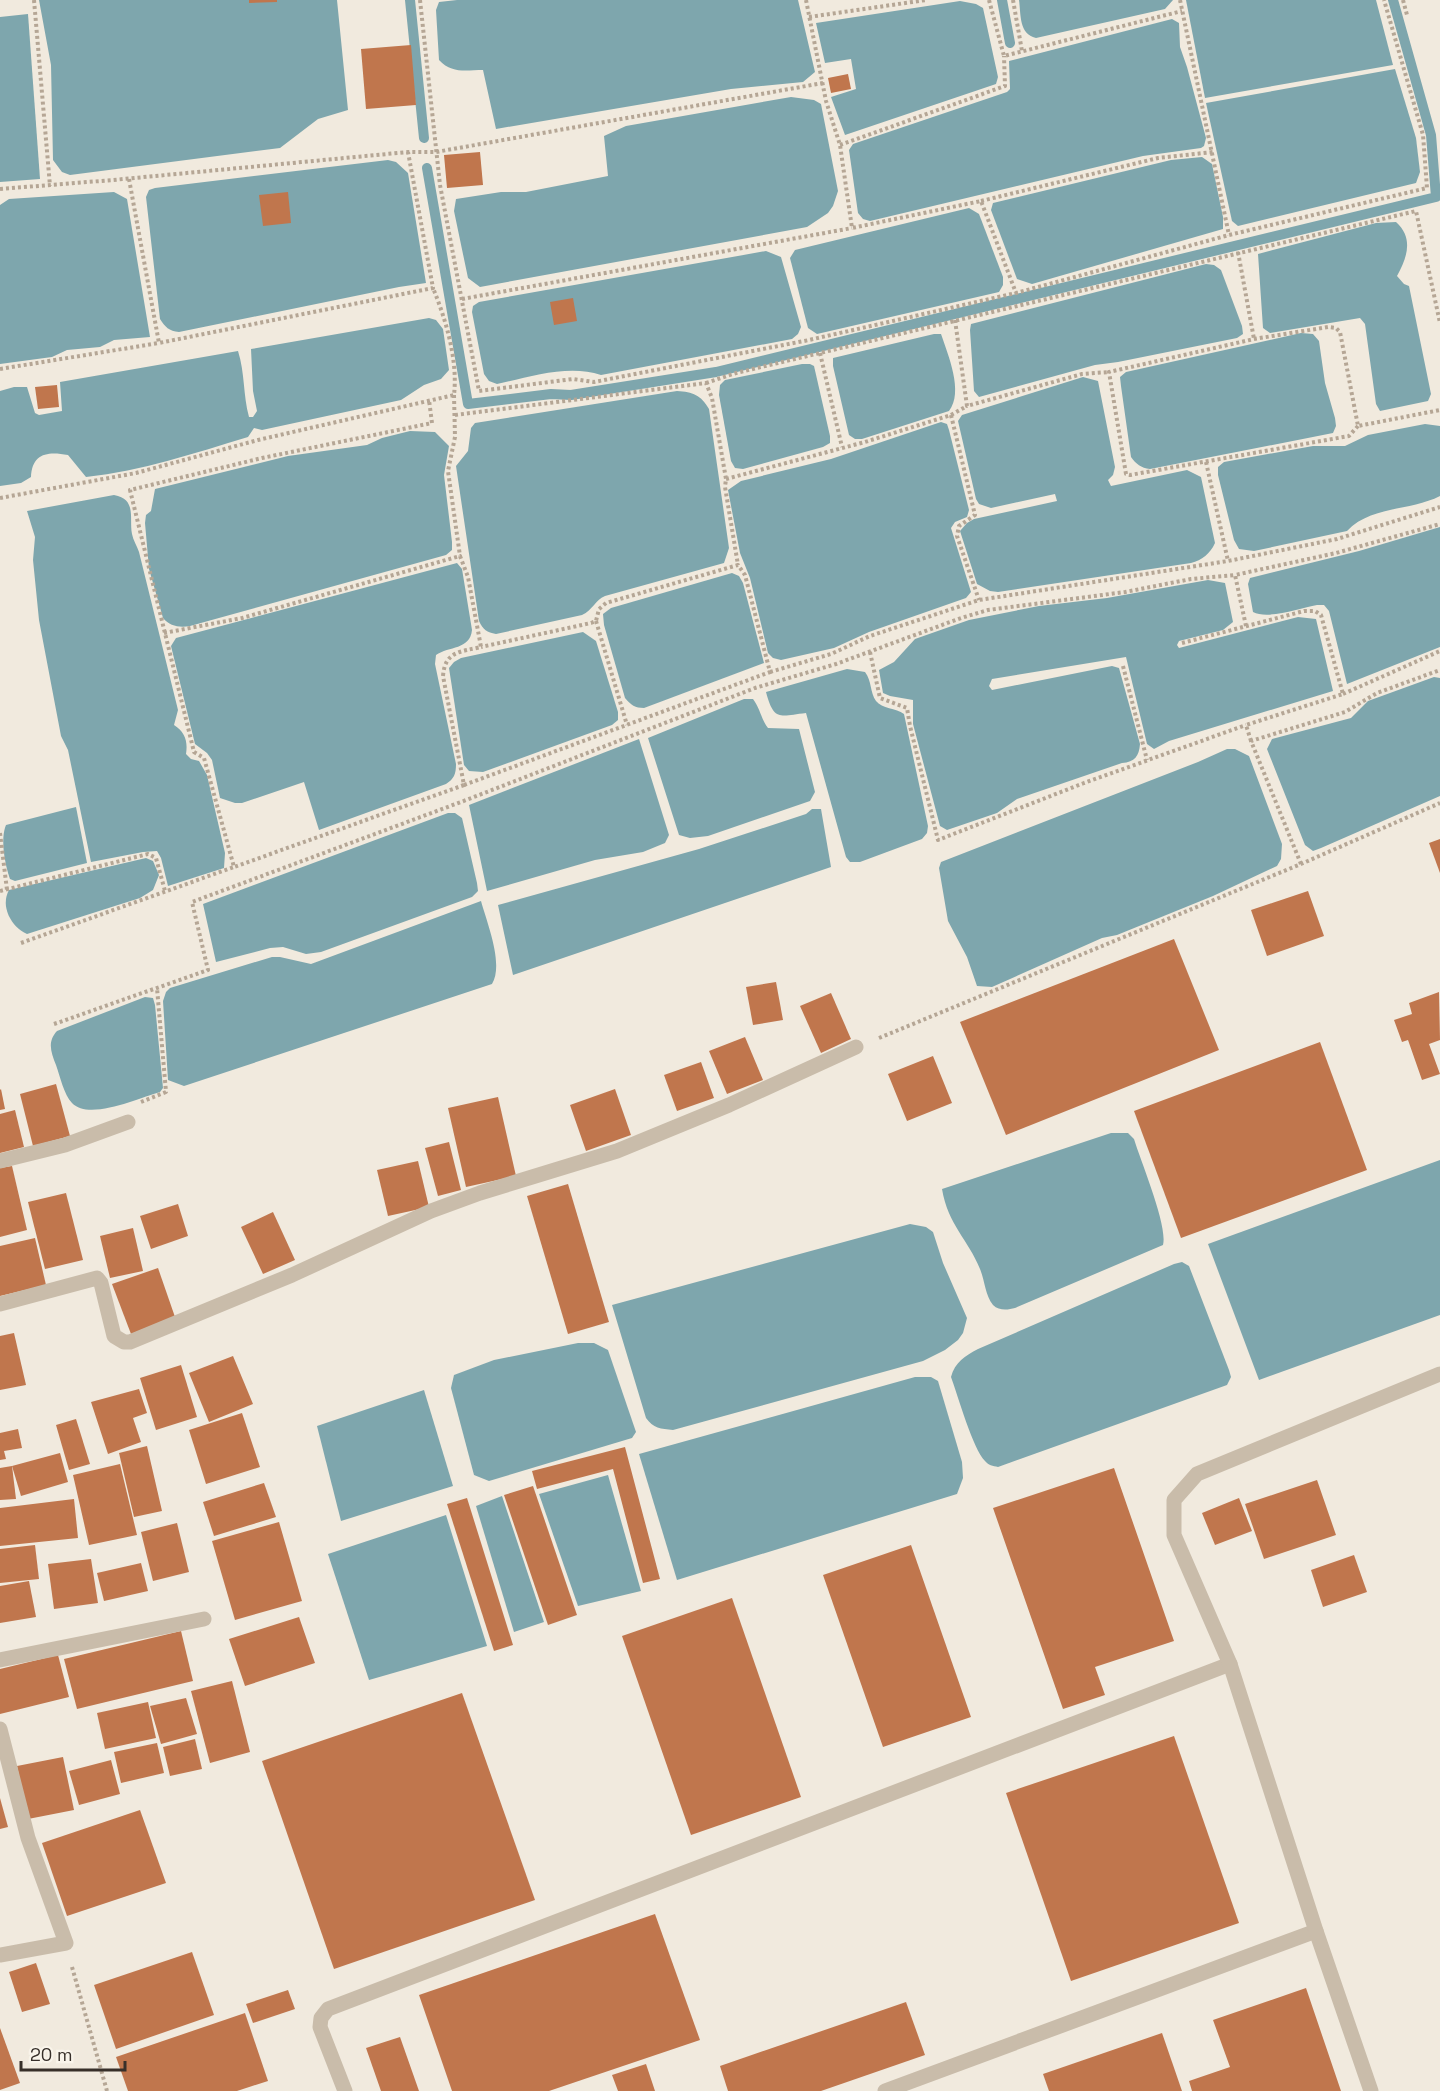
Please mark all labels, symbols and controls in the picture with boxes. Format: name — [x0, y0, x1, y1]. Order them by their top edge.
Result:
scale bar — [21, 2034, 124, 2072]
text: 20 m — [30, 2043, 73, 2066]

